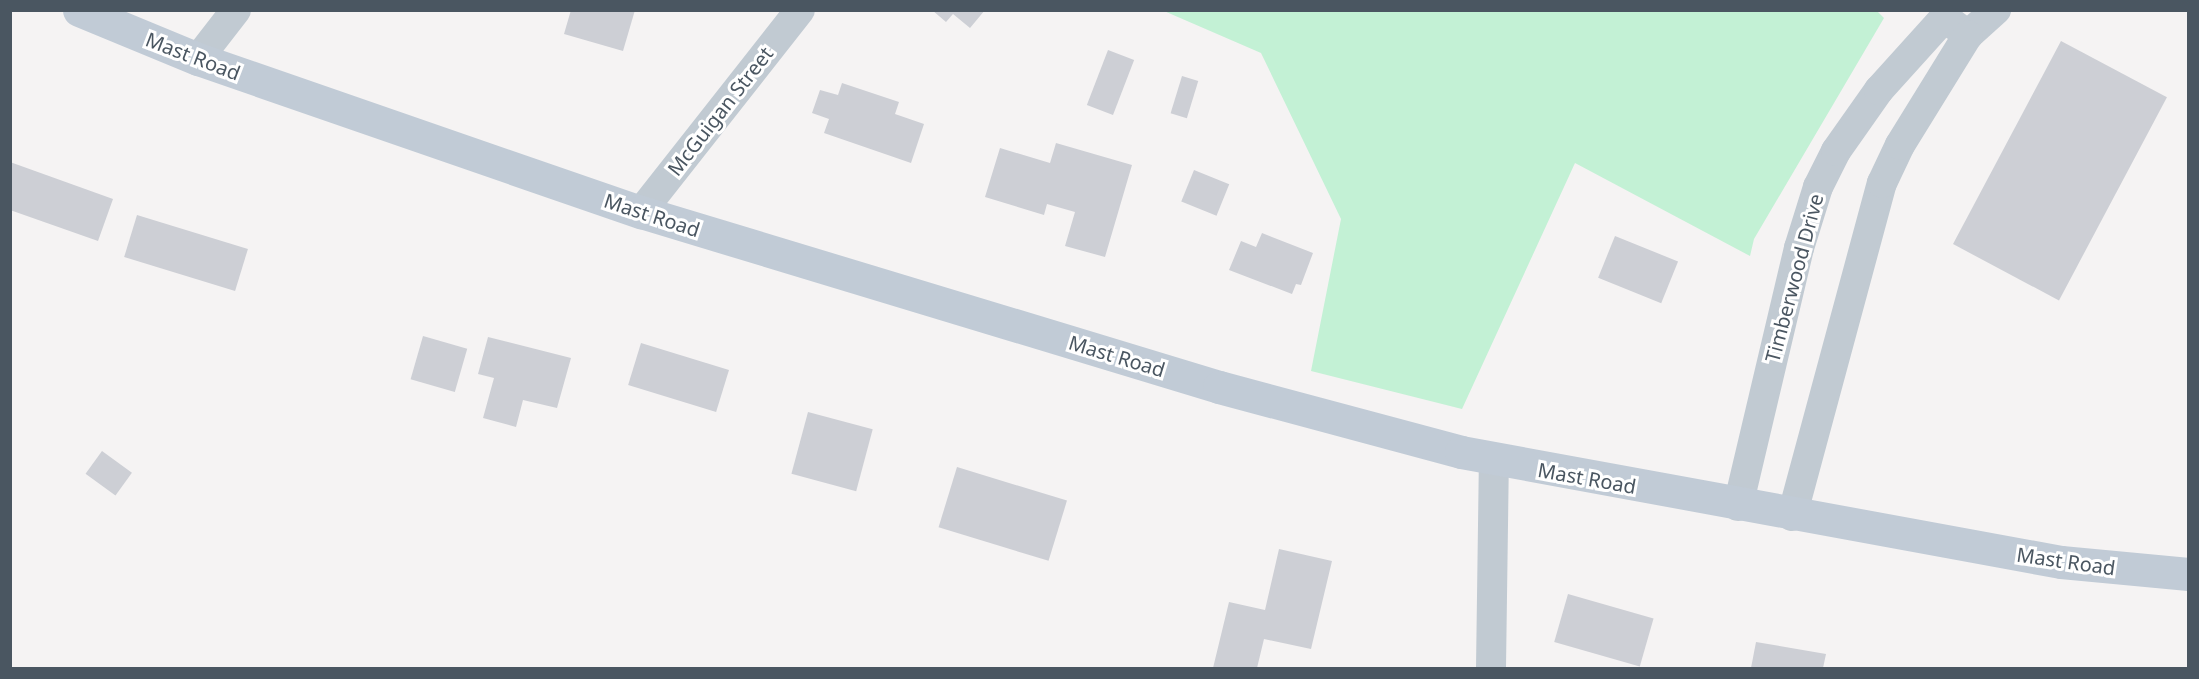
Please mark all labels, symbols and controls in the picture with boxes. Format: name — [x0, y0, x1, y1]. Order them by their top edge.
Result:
street label: Mast Road — [142, 27, 244, 85]
street label: McGuigan Street — [662, 42, 778, 180]
street label: Mast Road — [601, 188, 703, 242]
street label: Timberwood Drive — [1760, 191, 1828, 365]
street label: Mast Road — [1066, 330, 1168, 382]
street label: Mast Road — [1536, 458, 1638, 498]
street label: Mast Road — [2015, 542, 2117, 580]

